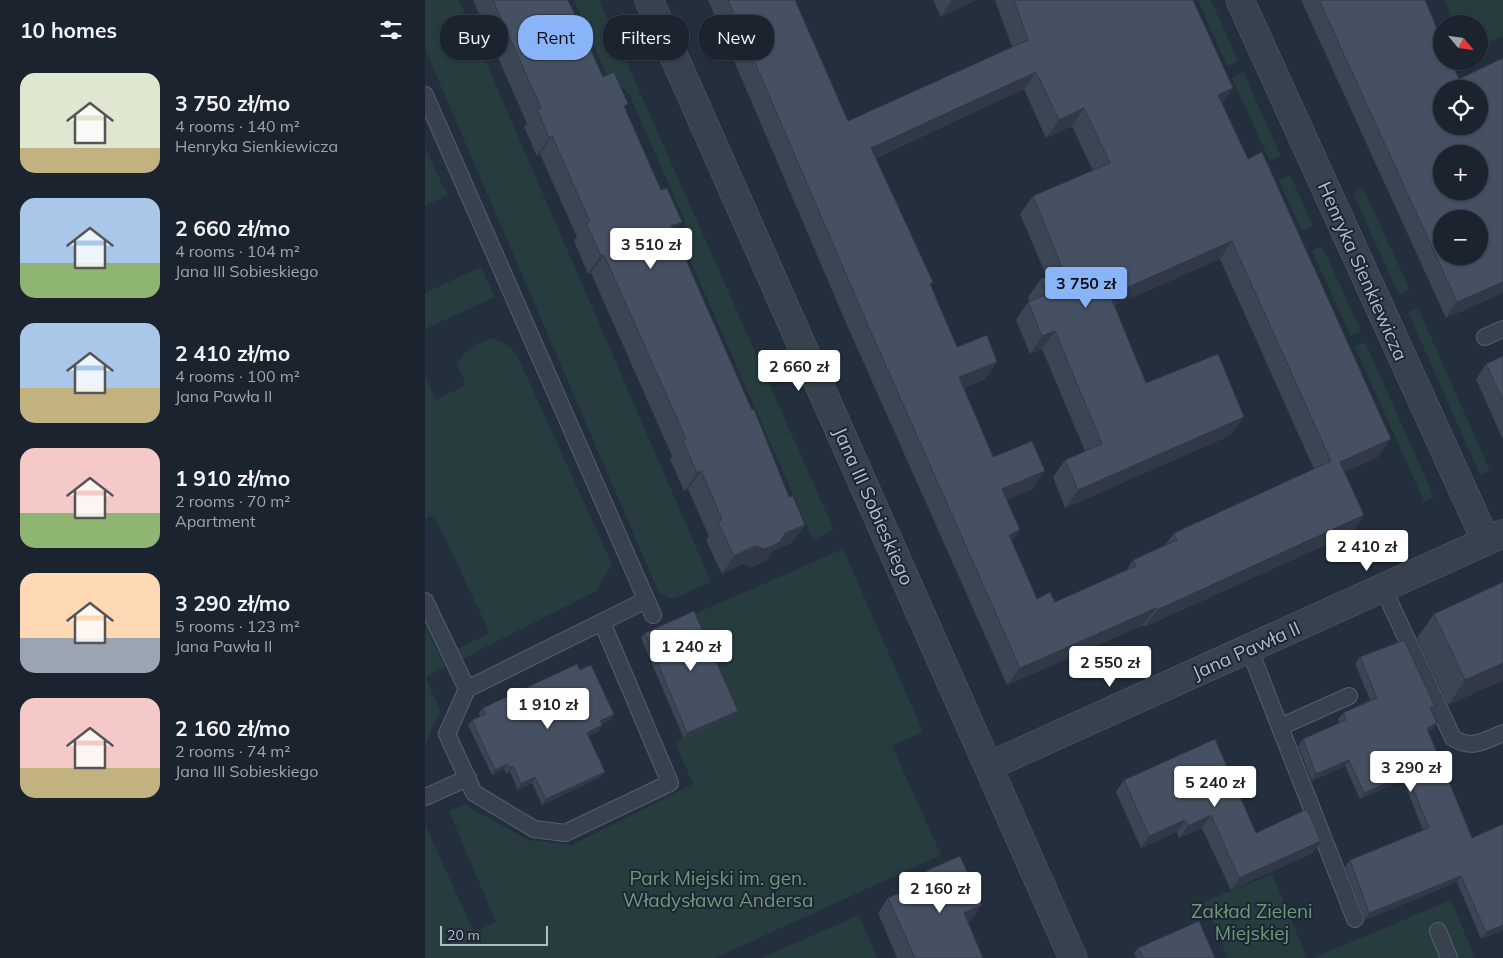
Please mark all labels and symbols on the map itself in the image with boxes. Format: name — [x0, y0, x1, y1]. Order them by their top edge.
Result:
north arrow — [1433, 15, 1487, 70]
street label: Henryka Sienkiewicza — [1313, 178, 1413, 364]
pin: 3 510 zł — [599, 228, 703, 270]
pin: 3 750 zł — [1034, 266, 1138, 309]
pin: 2 660 zł — [747, 350, 851, 392]
street label: Jana III Sobieskiego — [828, 423, 920, 589]
pin: 2 410 zł — [1315, 530, 1419, 572]
street label: Jana Pawła II — [1188, 616, 1304, 684]
pin: 1 240 zł — [639, 630, 743, 672]
pin: 2 550 zł — [1058, 646, 1162, 688]
pin: 1 910 zł — [496, 688, 600, 730]
pin: 3 290 zł — [1359, 750, 1463, 793]
pin: 5 240 zł — [1163, 766, 1267, 808]
park label: Park Miejski im. gen. Władysława Andersa — [623, 866, 813, 912]
pin: 2 160 zł — [888, 872, 992, 914]
park label: Zakład Zieleni Miejskiej — [1191, 899, 1313, 945]
scale bar — [440, 923, 547, 946]

